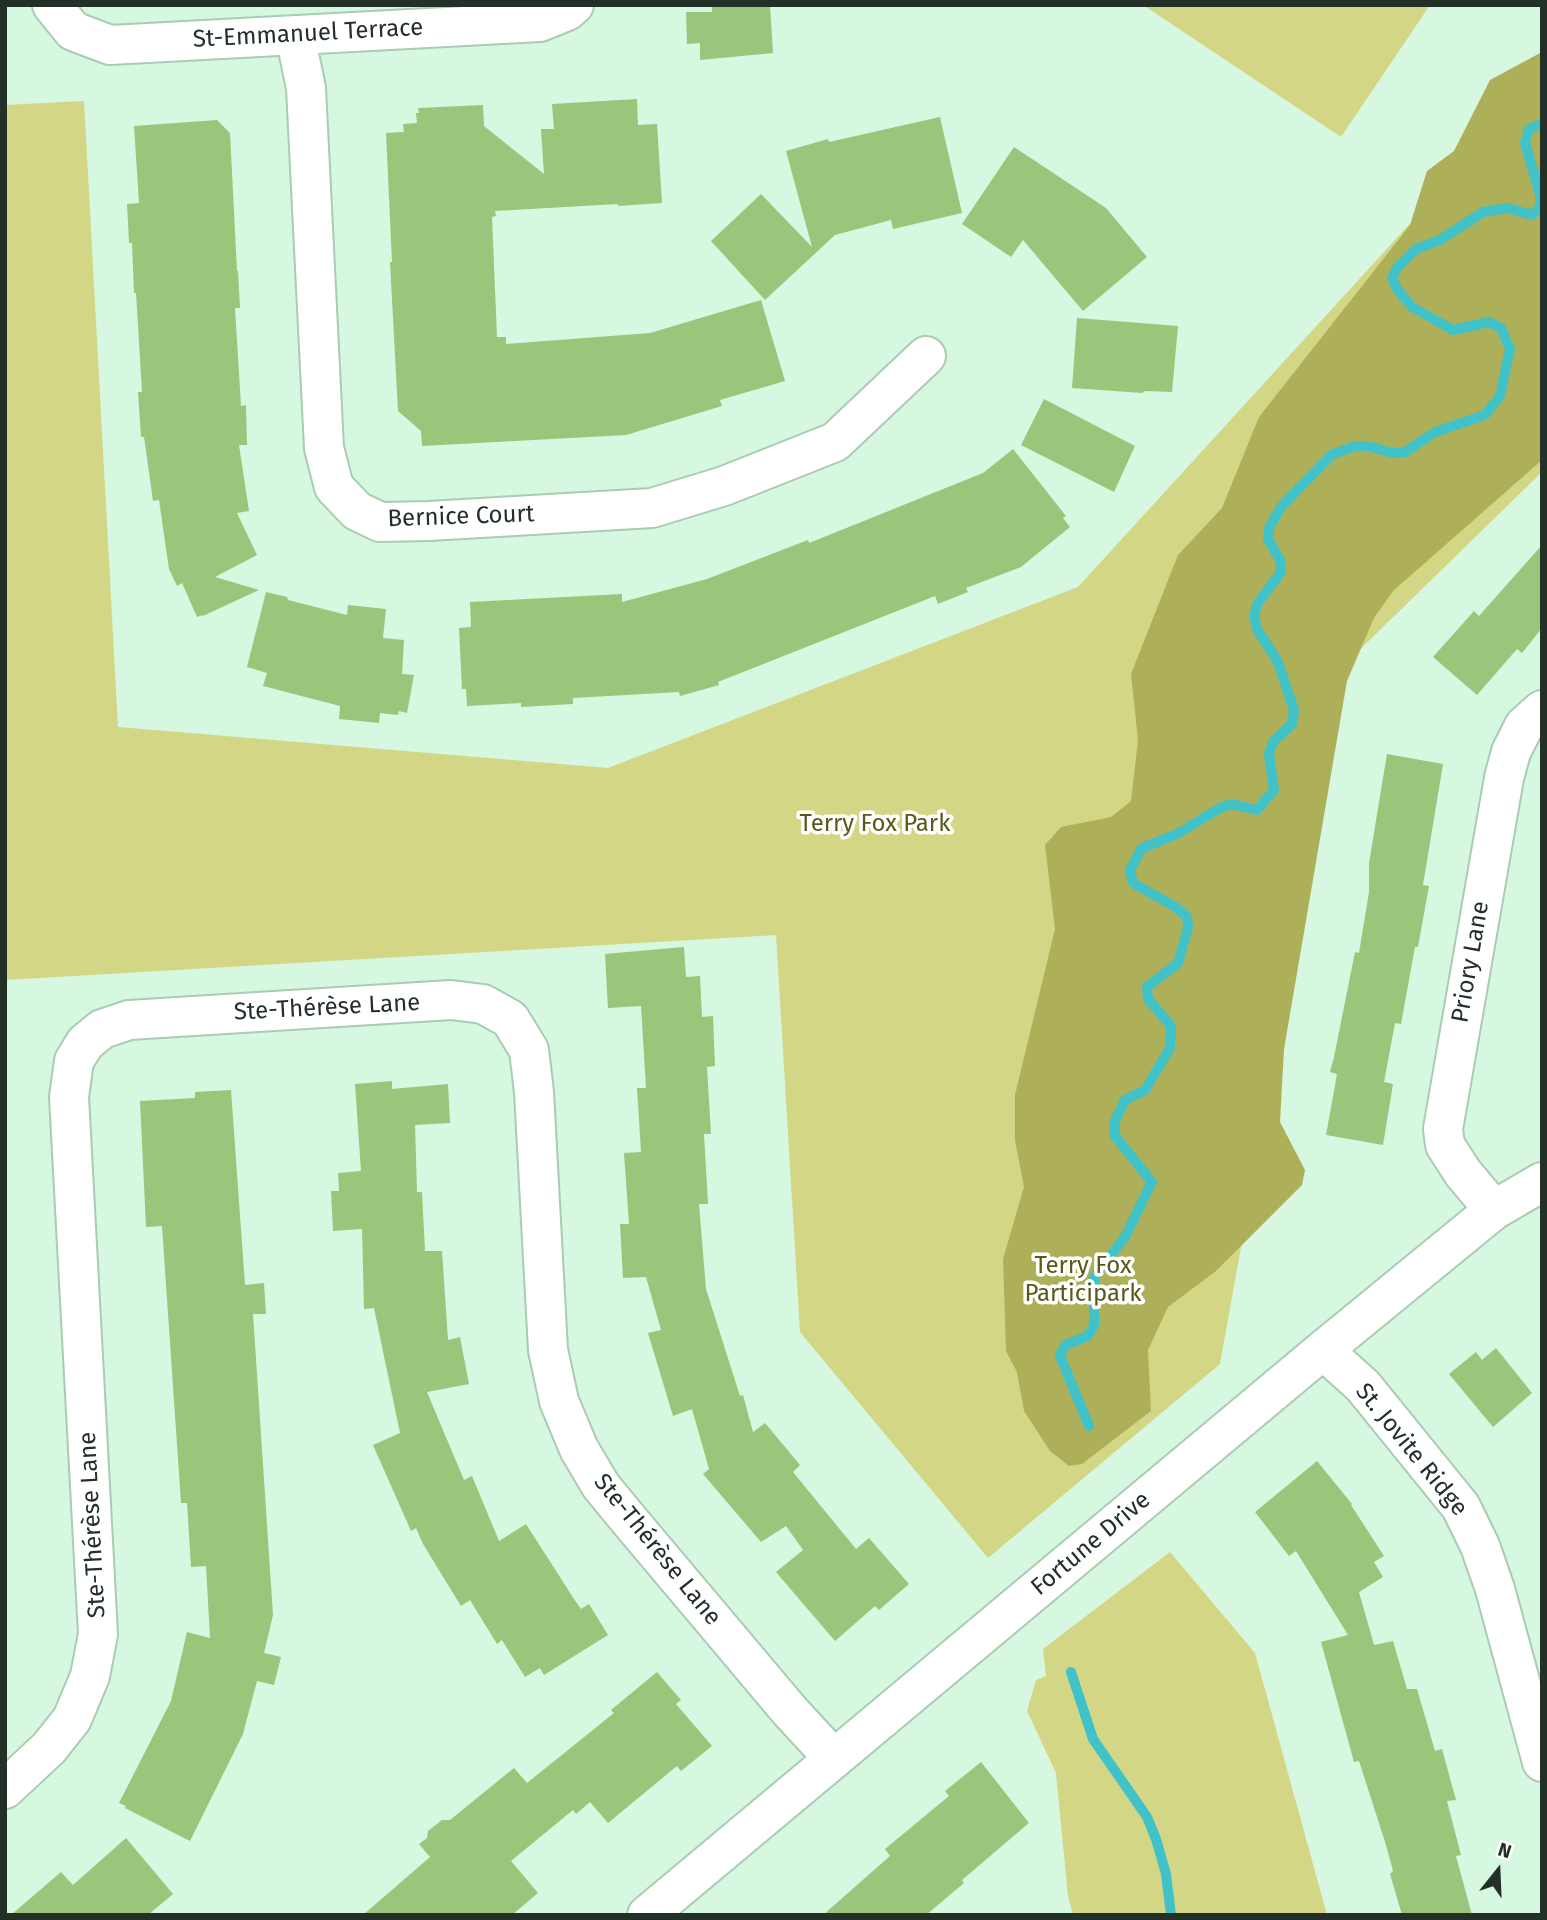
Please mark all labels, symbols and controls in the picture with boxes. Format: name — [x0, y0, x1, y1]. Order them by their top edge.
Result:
street label: St-Emmanuel Terrace — [192, 14, 424, 54]
street label: Bernice Court — [387, 500, 535, 534]
park label: Terry Fox Park — [800, 810, 950, 838]
street label: Priory Lane — [1446, 899, 1496, 1025]
street label: Ste-Thérèse Lane — [233, 989, 421, 1027]
park label: Terry Fox Participark — [1024, 1252, 1142, 1308]
street label: St. Jovite Ridge — [1349, 1378, 1473, 1522]
street label: Ste-Thérèse Lane — [74, 1431, 112, 1619]
street label: Ste-Thérèse Lane — [587, 1468, 727, 1632]
street label: Fortune Drive — [1026, 1486, 1156, 1602]
north arrow — [1463, 1836, 1533, 1906]
text: N — [1495, 1838, 1514, 1863]

